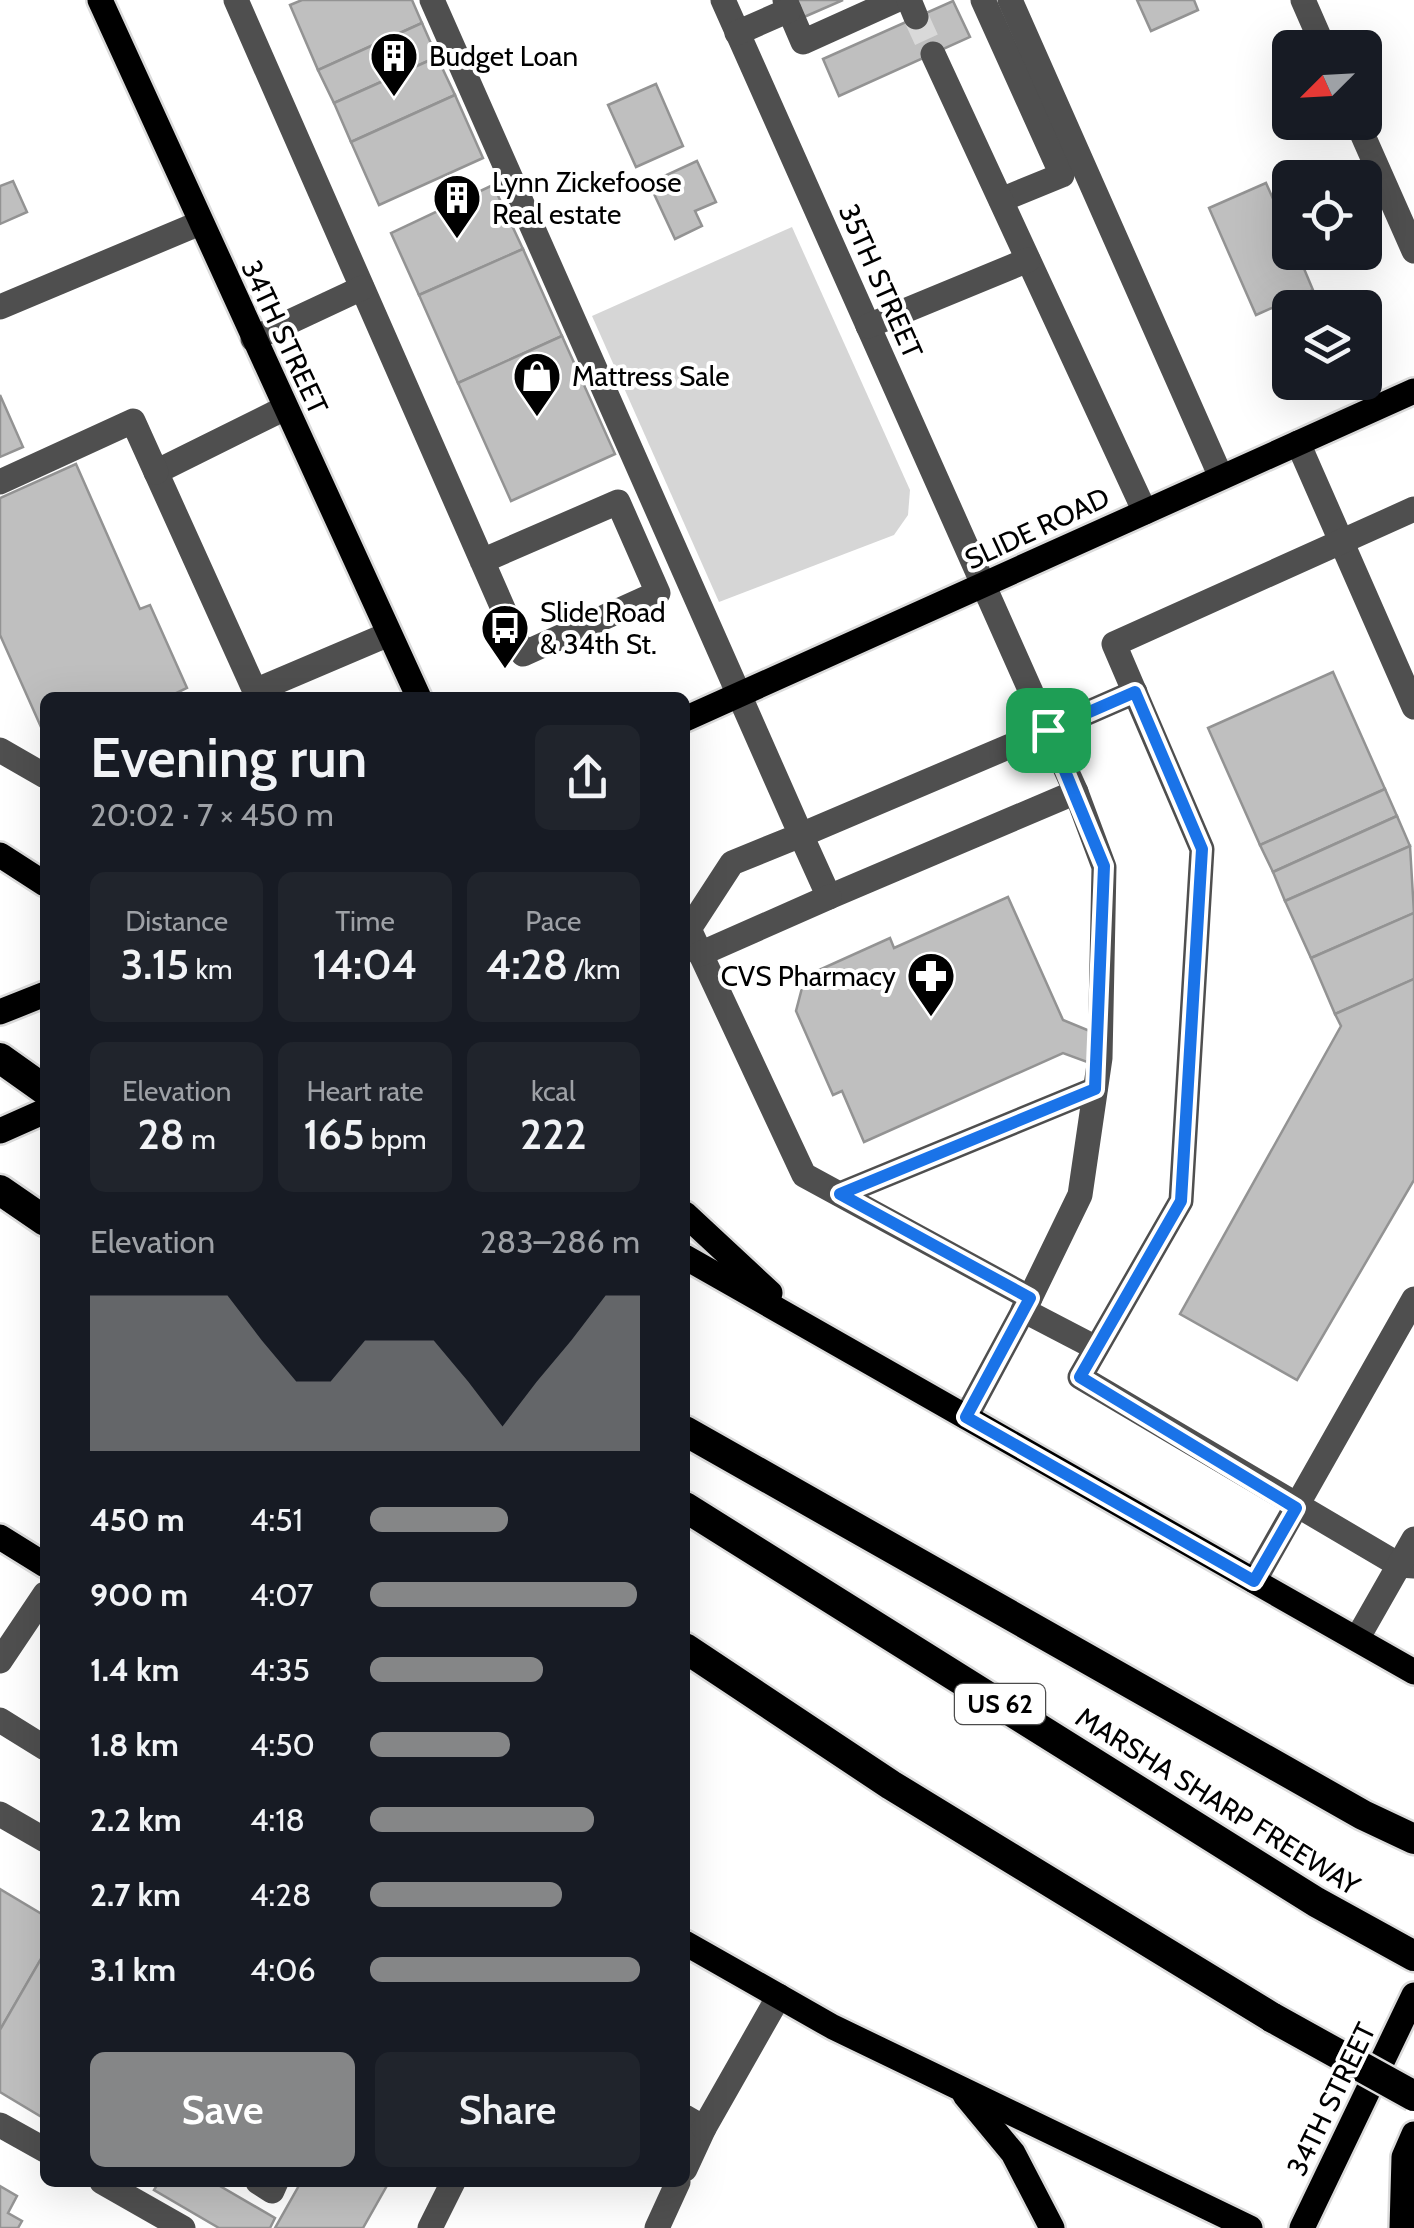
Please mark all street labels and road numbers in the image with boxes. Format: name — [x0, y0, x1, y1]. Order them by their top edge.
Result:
street label: 35TH STREET — [832, 199, 930, 364]
street label: 34TH STREET — [235, 255, 335, 419]
street label: SLIDE ROAD — [959, 480, 1115, 576]
road number: US 62 — [955, 1684, 1045, 1724]
street label: MARSHA SHARP FREEWAY — [1070, 1700, 1367, 1903]
street label: 34TH STREET — [1279, 2017, 1383, 2181]

